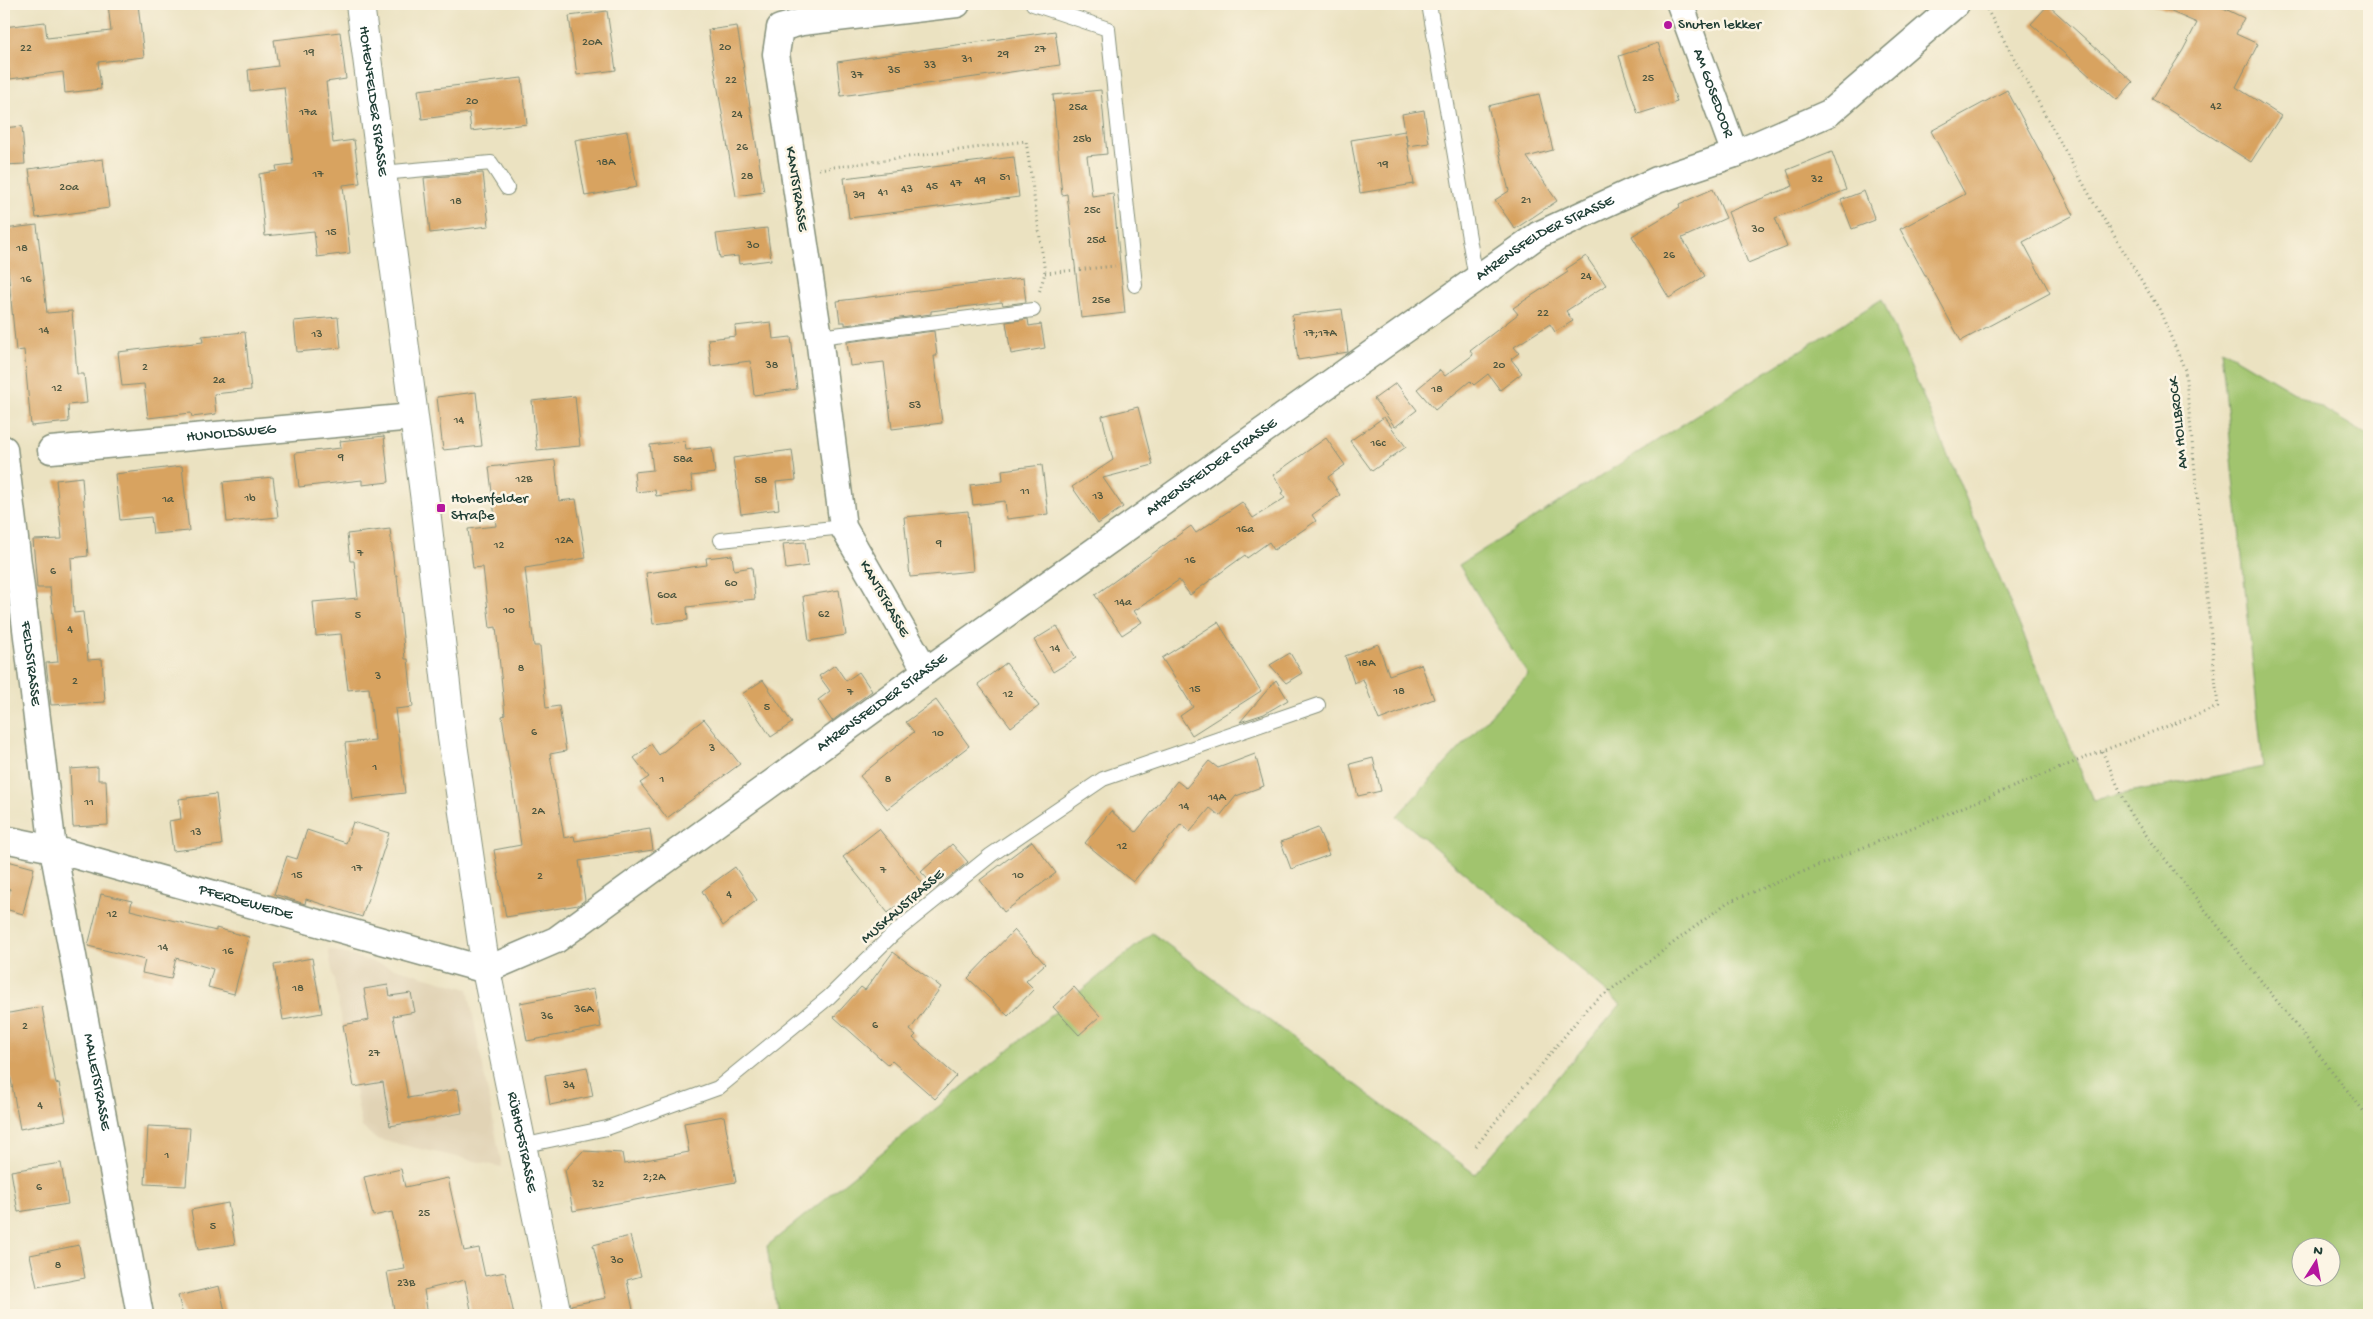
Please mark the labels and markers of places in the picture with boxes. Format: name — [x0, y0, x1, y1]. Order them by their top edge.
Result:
place label: Snuten lekker — [1678, 16, 1763, 34]
marker: Snuten lekker — [1662, 19, 1674, 31]
place label: Hohenfelder Straße — [451, 490, 529, 525]
marker: Hohenfelder Straße — [435, 502, 447, 514]

